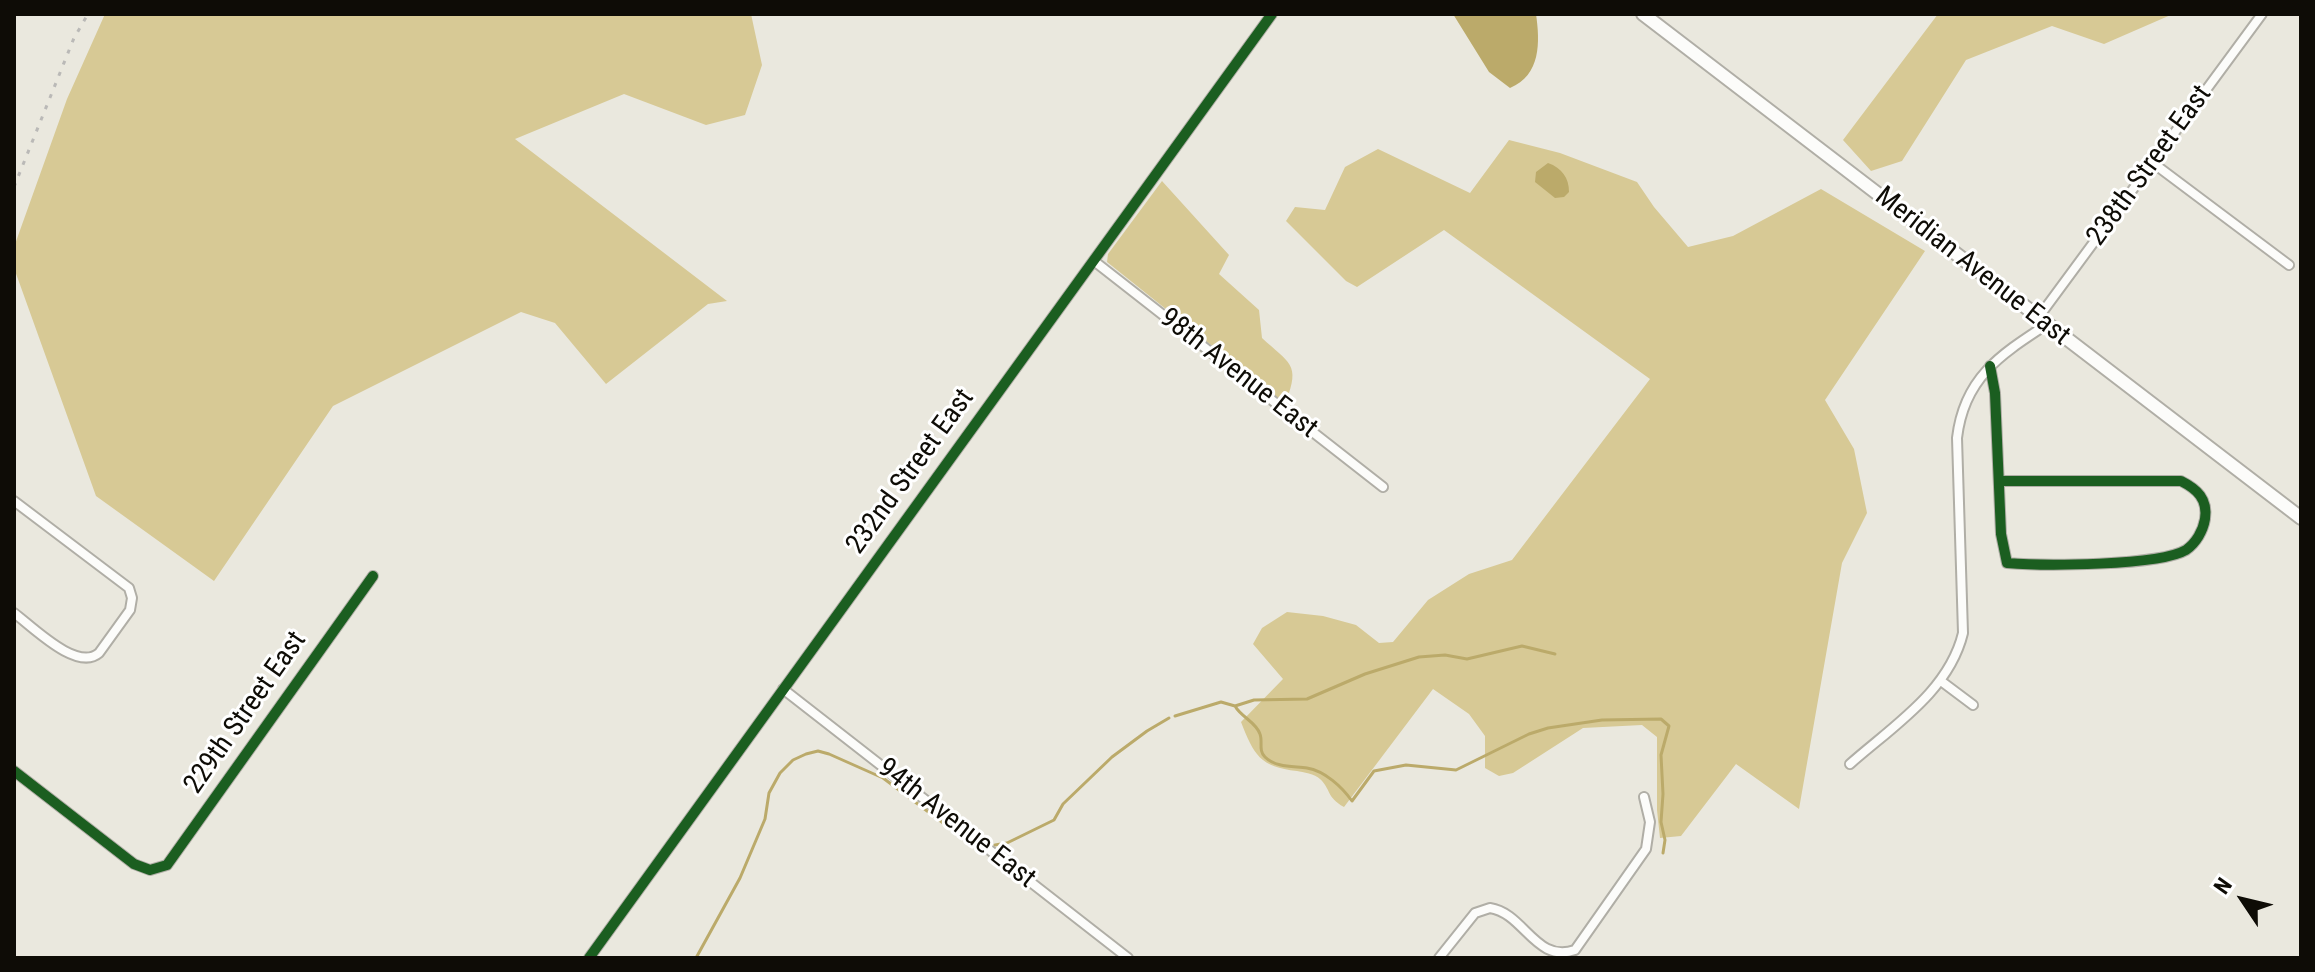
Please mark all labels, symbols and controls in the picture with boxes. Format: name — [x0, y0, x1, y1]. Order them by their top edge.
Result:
street label: 238th Street East — [2081, 79, 2219, 253]
street label: Meridian Avenue East — [1868, 180, 2076, 354]
street label: 98th Avenue East — [1152, 302, 1324, 446]
street label: 232nd Street East — [840, 383, 982, 561]
street label: 229th Street East — [178, 625, 314, 801]
street label: 94th Avenue East — [870, 752, 1042, 896]
north arrow — [2203, 860, 2283, 940]
text: N — [2209, 873, 2237, 899]

